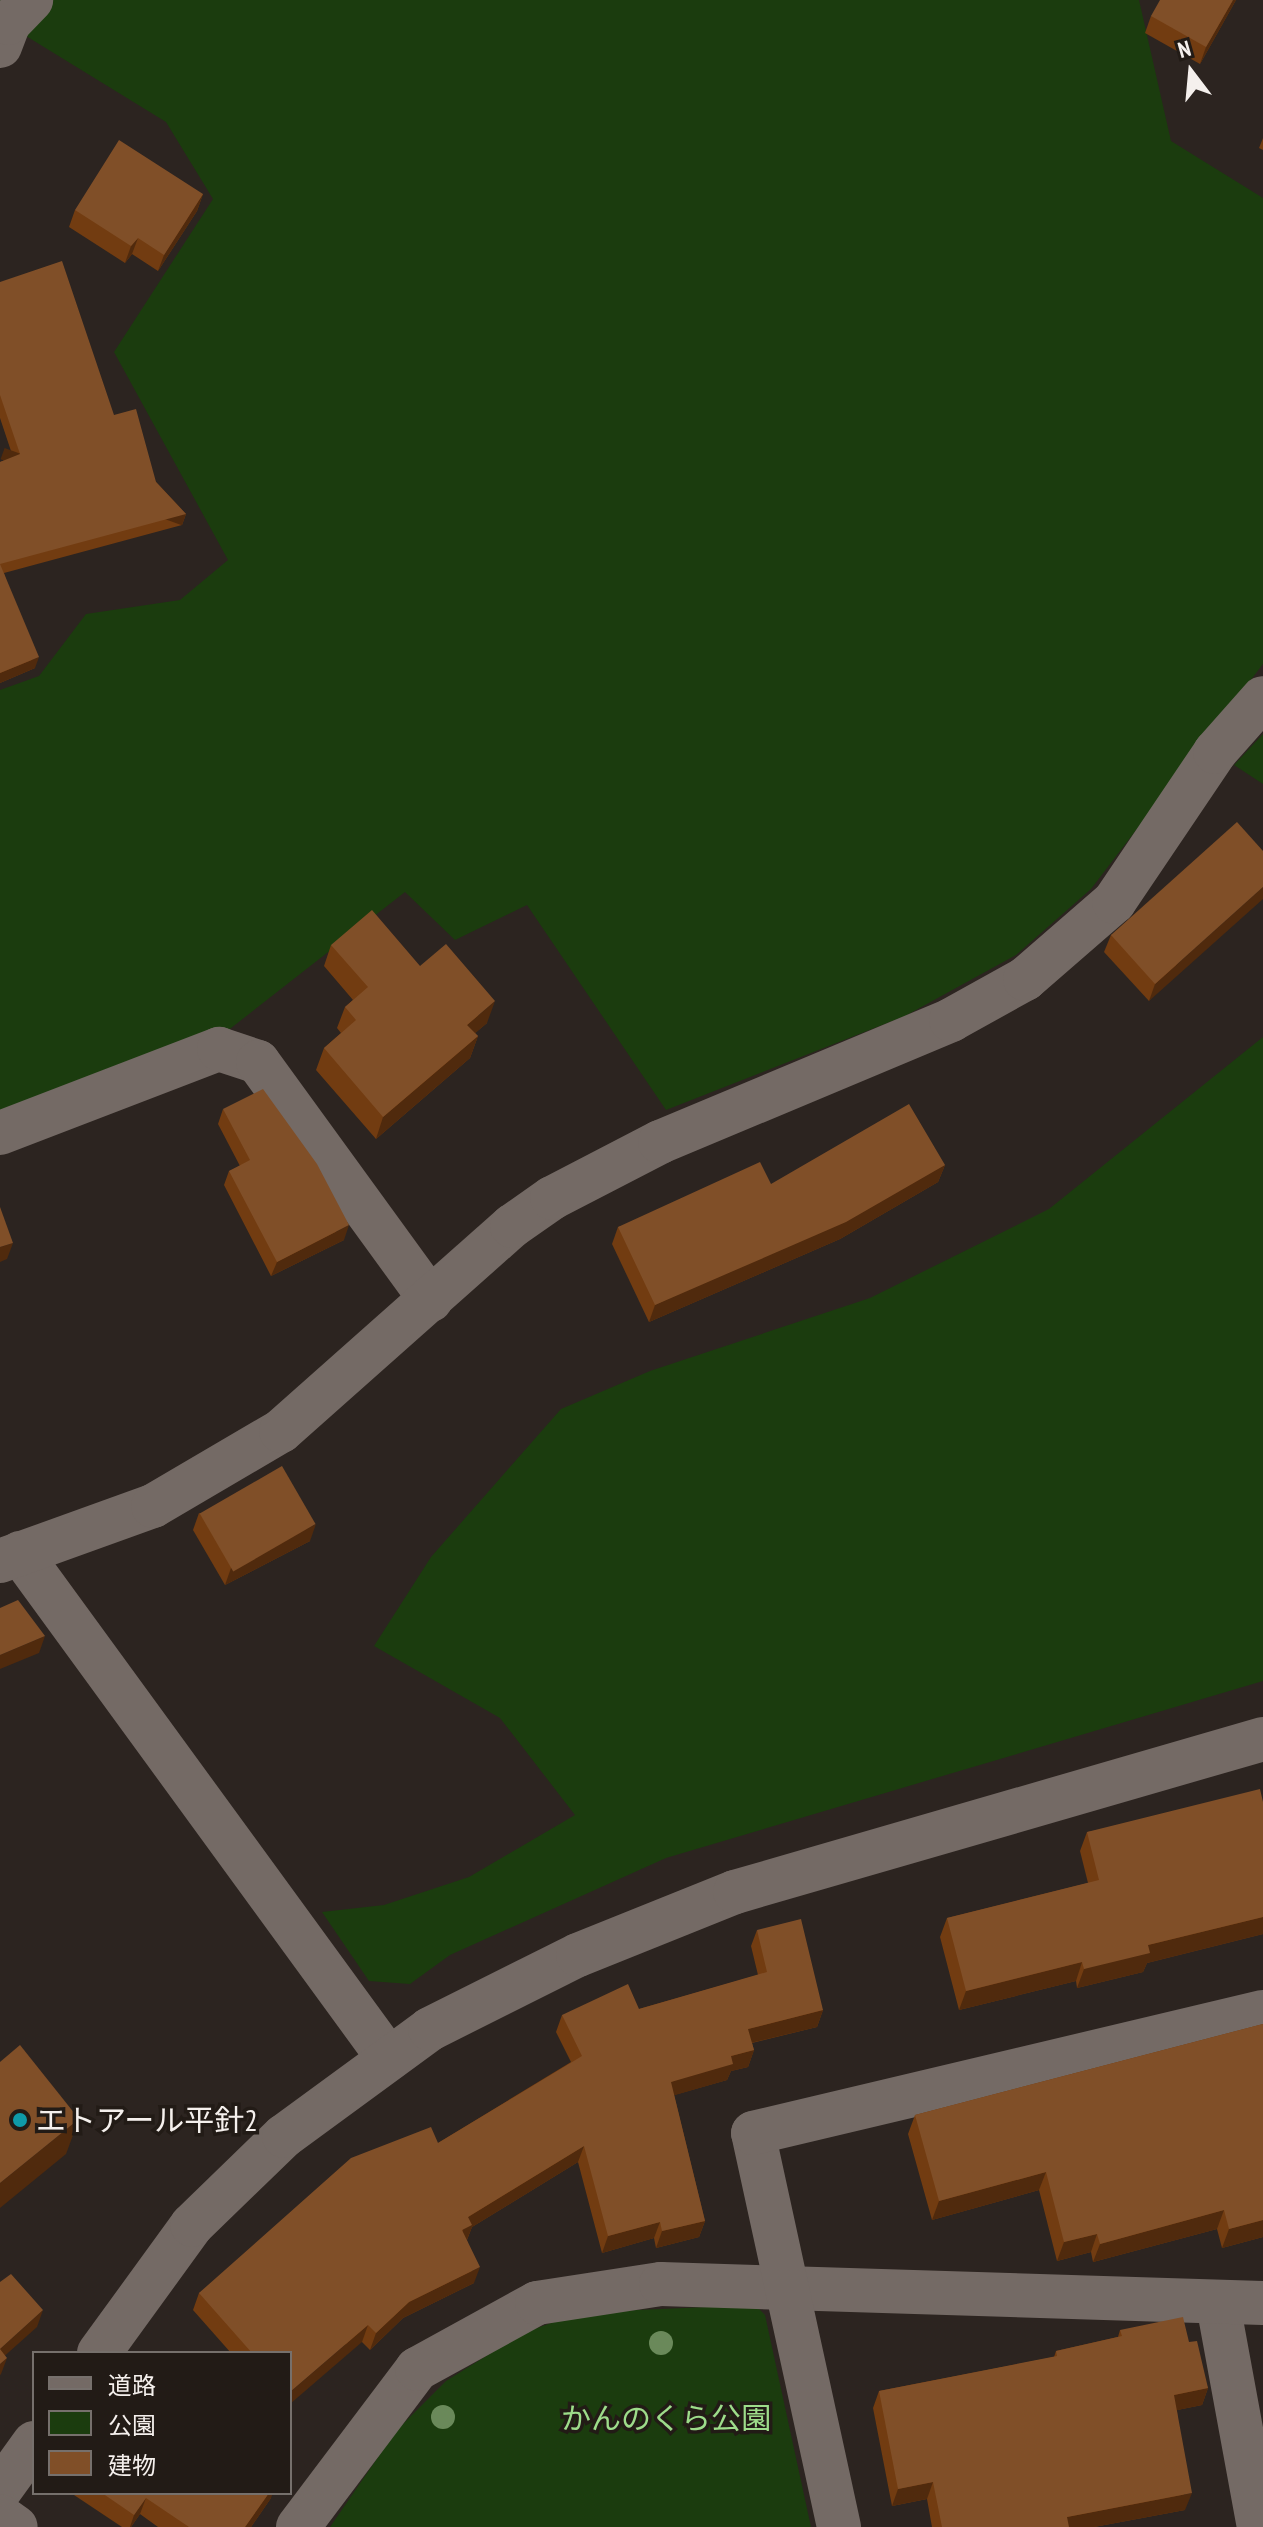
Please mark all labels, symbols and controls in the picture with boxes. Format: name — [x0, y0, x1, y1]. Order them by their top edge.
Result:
north arrow — [1151, 32, 1231, 112]
text: N — [1175, 34, 1194, 64]
place label: エトアール平針2 — [36, 2102, 258, 2138]
marker: エトアール平針2 — [11, 2111, 29, 2129]
legend — [32, 2351, 292, 2495]
text: 道路 — [108, 2370, 156, 2401]
park label: かんのくら公園 — [561, 2400, 771, 2436]
text: 公園 — [108, 2410, 156, 2441]
text: 建物 — [108, 2450, 156, 2481]

